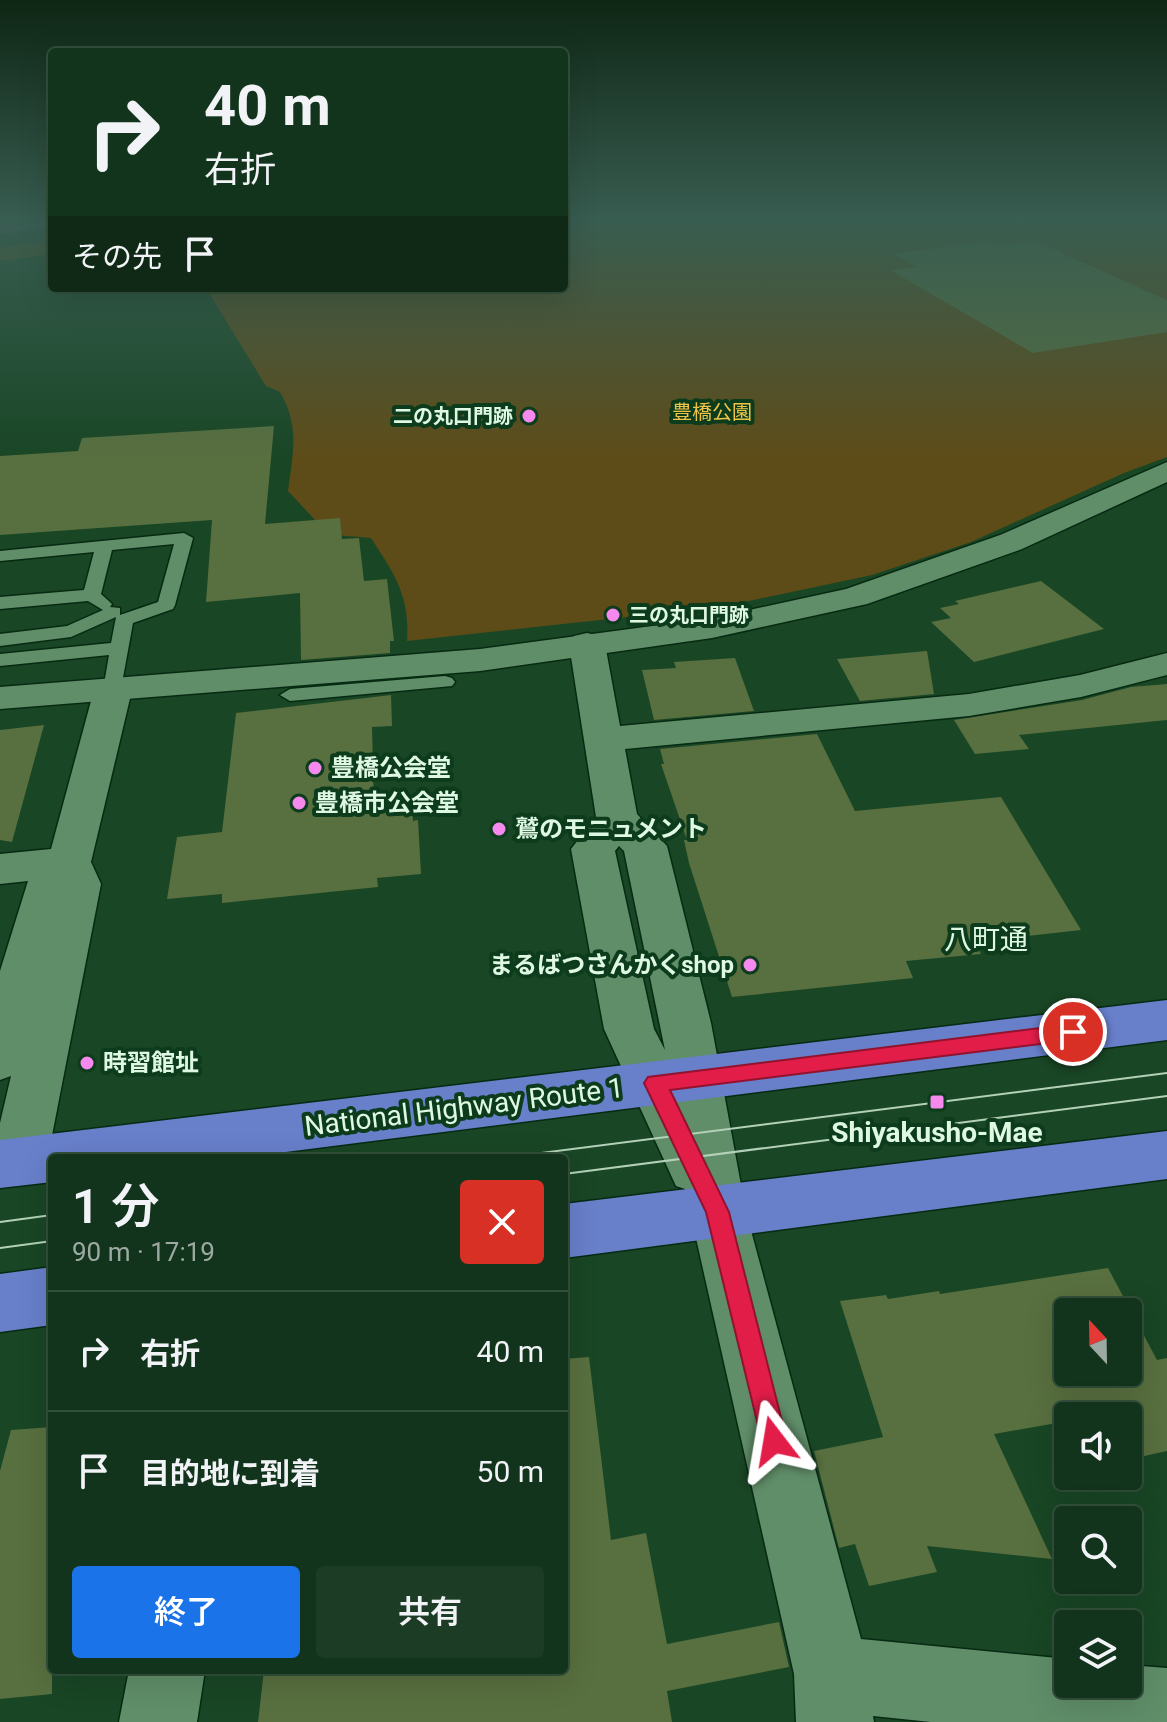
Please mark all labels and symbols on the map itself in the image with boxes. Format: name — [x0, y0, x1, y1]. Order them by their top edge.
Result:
park label: 豊橋公園 — [672, 400, 752, 424]
place label: 二の丸口門跡 — [393, 404, 513, 428]
marker: 二の丸口門跡 — [520, 407, 538, 425]
place label: 三の丸口門跡 — [629, 603, 749, 627]
marker: 三の丸口門跡 — [604, 606, 622, 624]
place label: 豊橋公会堂 — [331, 754, 451, 782]
marker: 豊橋公会堂 — [306, 759, 324, 777]
place label: 豊橋市公会堂 — [315, 789, 459, 817]
marker: 豊橋市公会堂 — [290, 794, 308, 812]
place label: 鷲のモニュメント — [515, 815, 707, 843]
marker: 鷲のモニュメント — [490, 820, 508, 838]
district label: 八町通 — [944, 923, 1028, 956]
place label: まるばつさんかくshop — [489, 951, 734, 979]
marker: まるばつさんかくshop — [741, 956, 759, 974]
pin — [1039, 998, 1107, 1066]
place label: 時習館址 — [103, 1049, 199, 1077]
marker: 時習館址 — [78, 1054, 96, 1072]
street label: National Highway Route 1 — [303, 1071, 625, 1143]
marker: Shiyakusho-Mae — [928, 1093, 946, 1111]
place label: Shiyakusho-Mae — [831, 1116, 1043, 1149]
north arrow — [1054, 1298, 1142, 1386]
position arrow — [732, 1399, 816, 1483]

